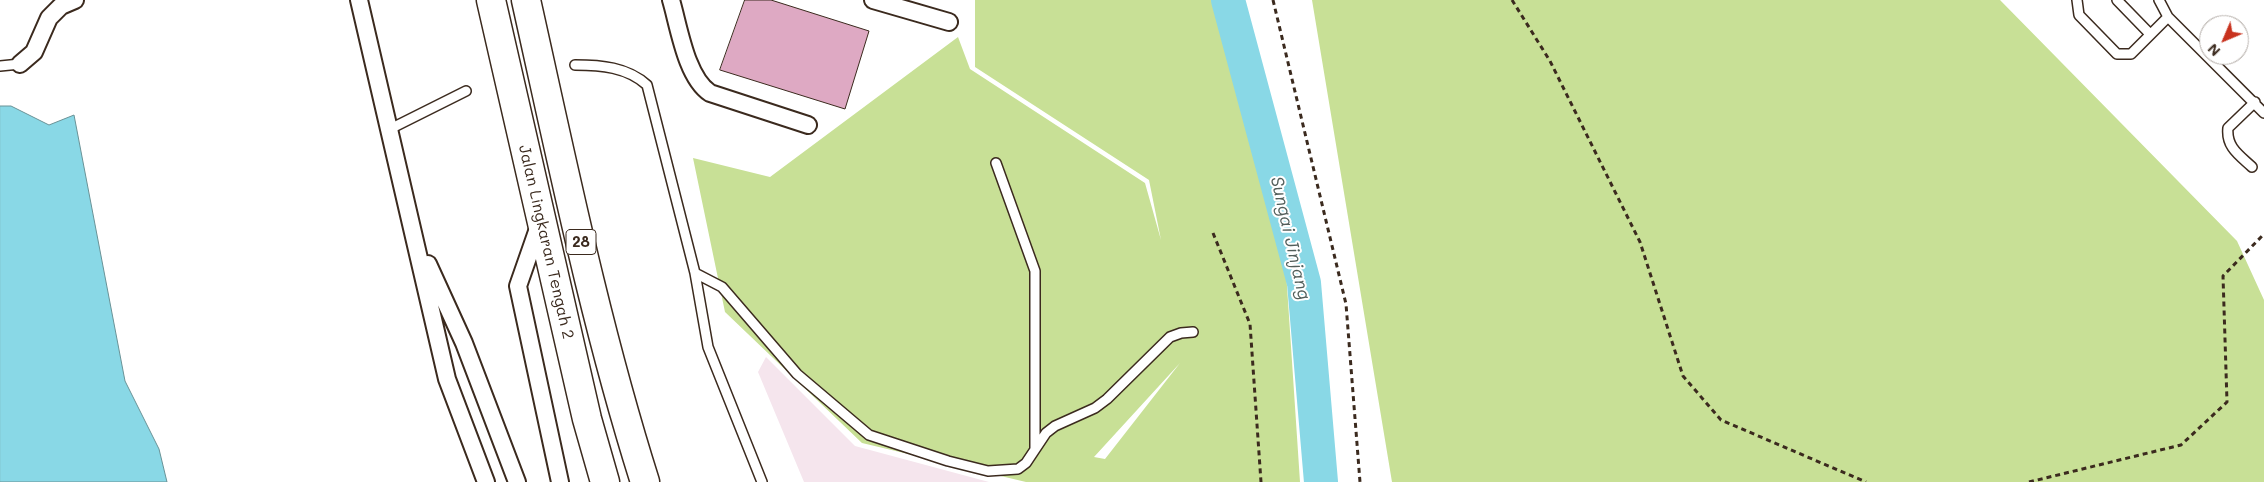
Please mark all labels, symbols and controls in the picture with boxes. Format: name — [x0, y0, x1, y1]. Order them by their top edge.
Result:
north arrow — [2199, 15, 2249, 65]
text: N — [2203, 40, 2224, 61]
street label: Jalan Lingkaran Tengah 2 — [514, 143, 578, 341]
water label: Sungai Jinjang — [1265, 174, 1315, 302]
road number: 28 — [566, 230, 596, 254]

